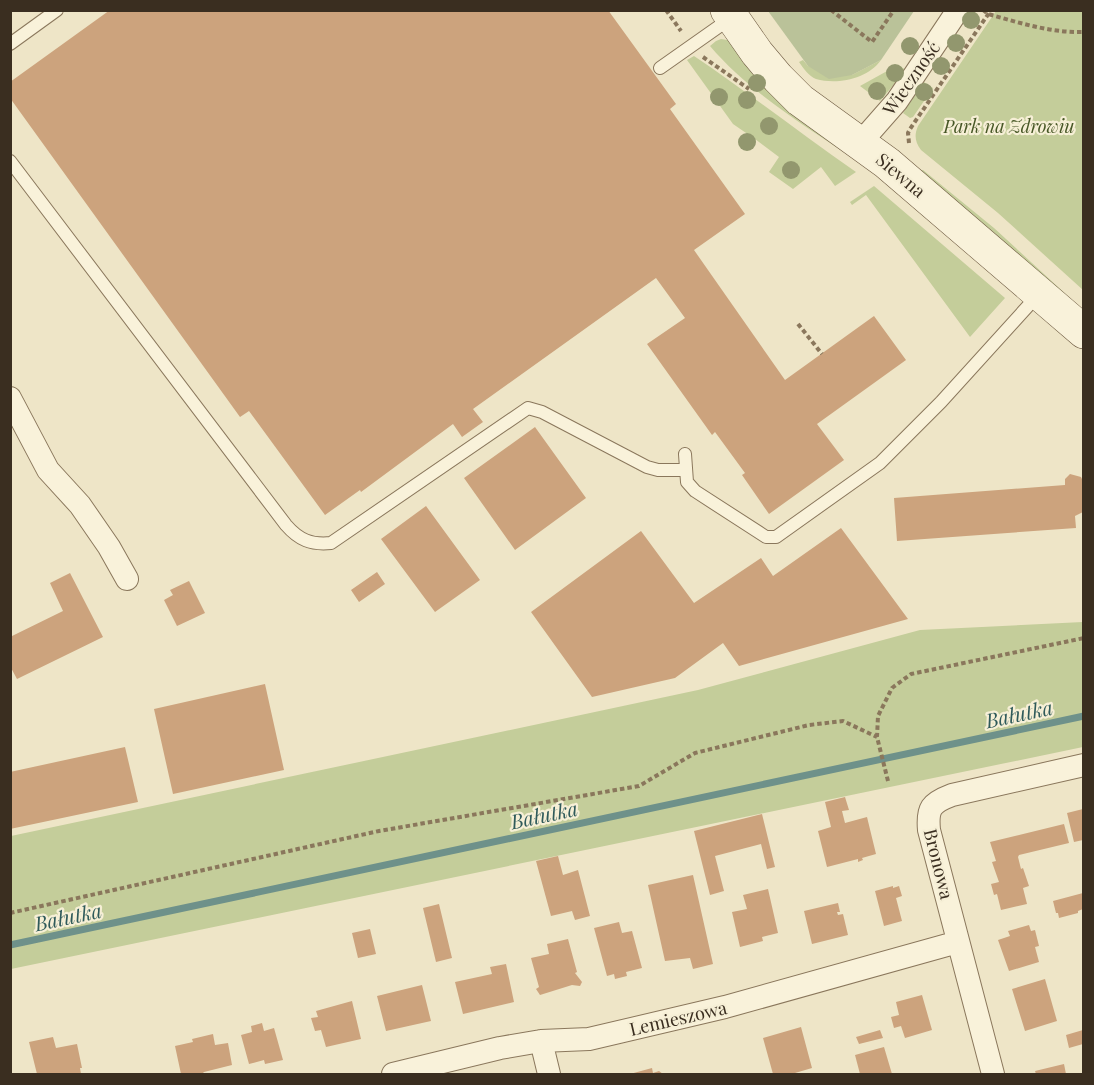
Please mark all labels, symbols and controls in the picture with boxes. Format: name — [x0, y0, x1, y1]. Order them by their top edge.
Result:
street label: Wieczność — [876, 36, 945, 121]
park label: Park na Zdrowiu — [942, 114, 1075, 138]
street label: Siewna — [871, 147, 931, 203]
water label: Bałutka — [982, 693, 1055, 733]
water label: Bałutka — [507, 794, 580, 834]
street label: Bronowa — [919, 826, 959, 902]
water label: Bałutka — [31, 896, 104, 936]
street label: Lemieszowa — [627, 995, 729, 1041]

